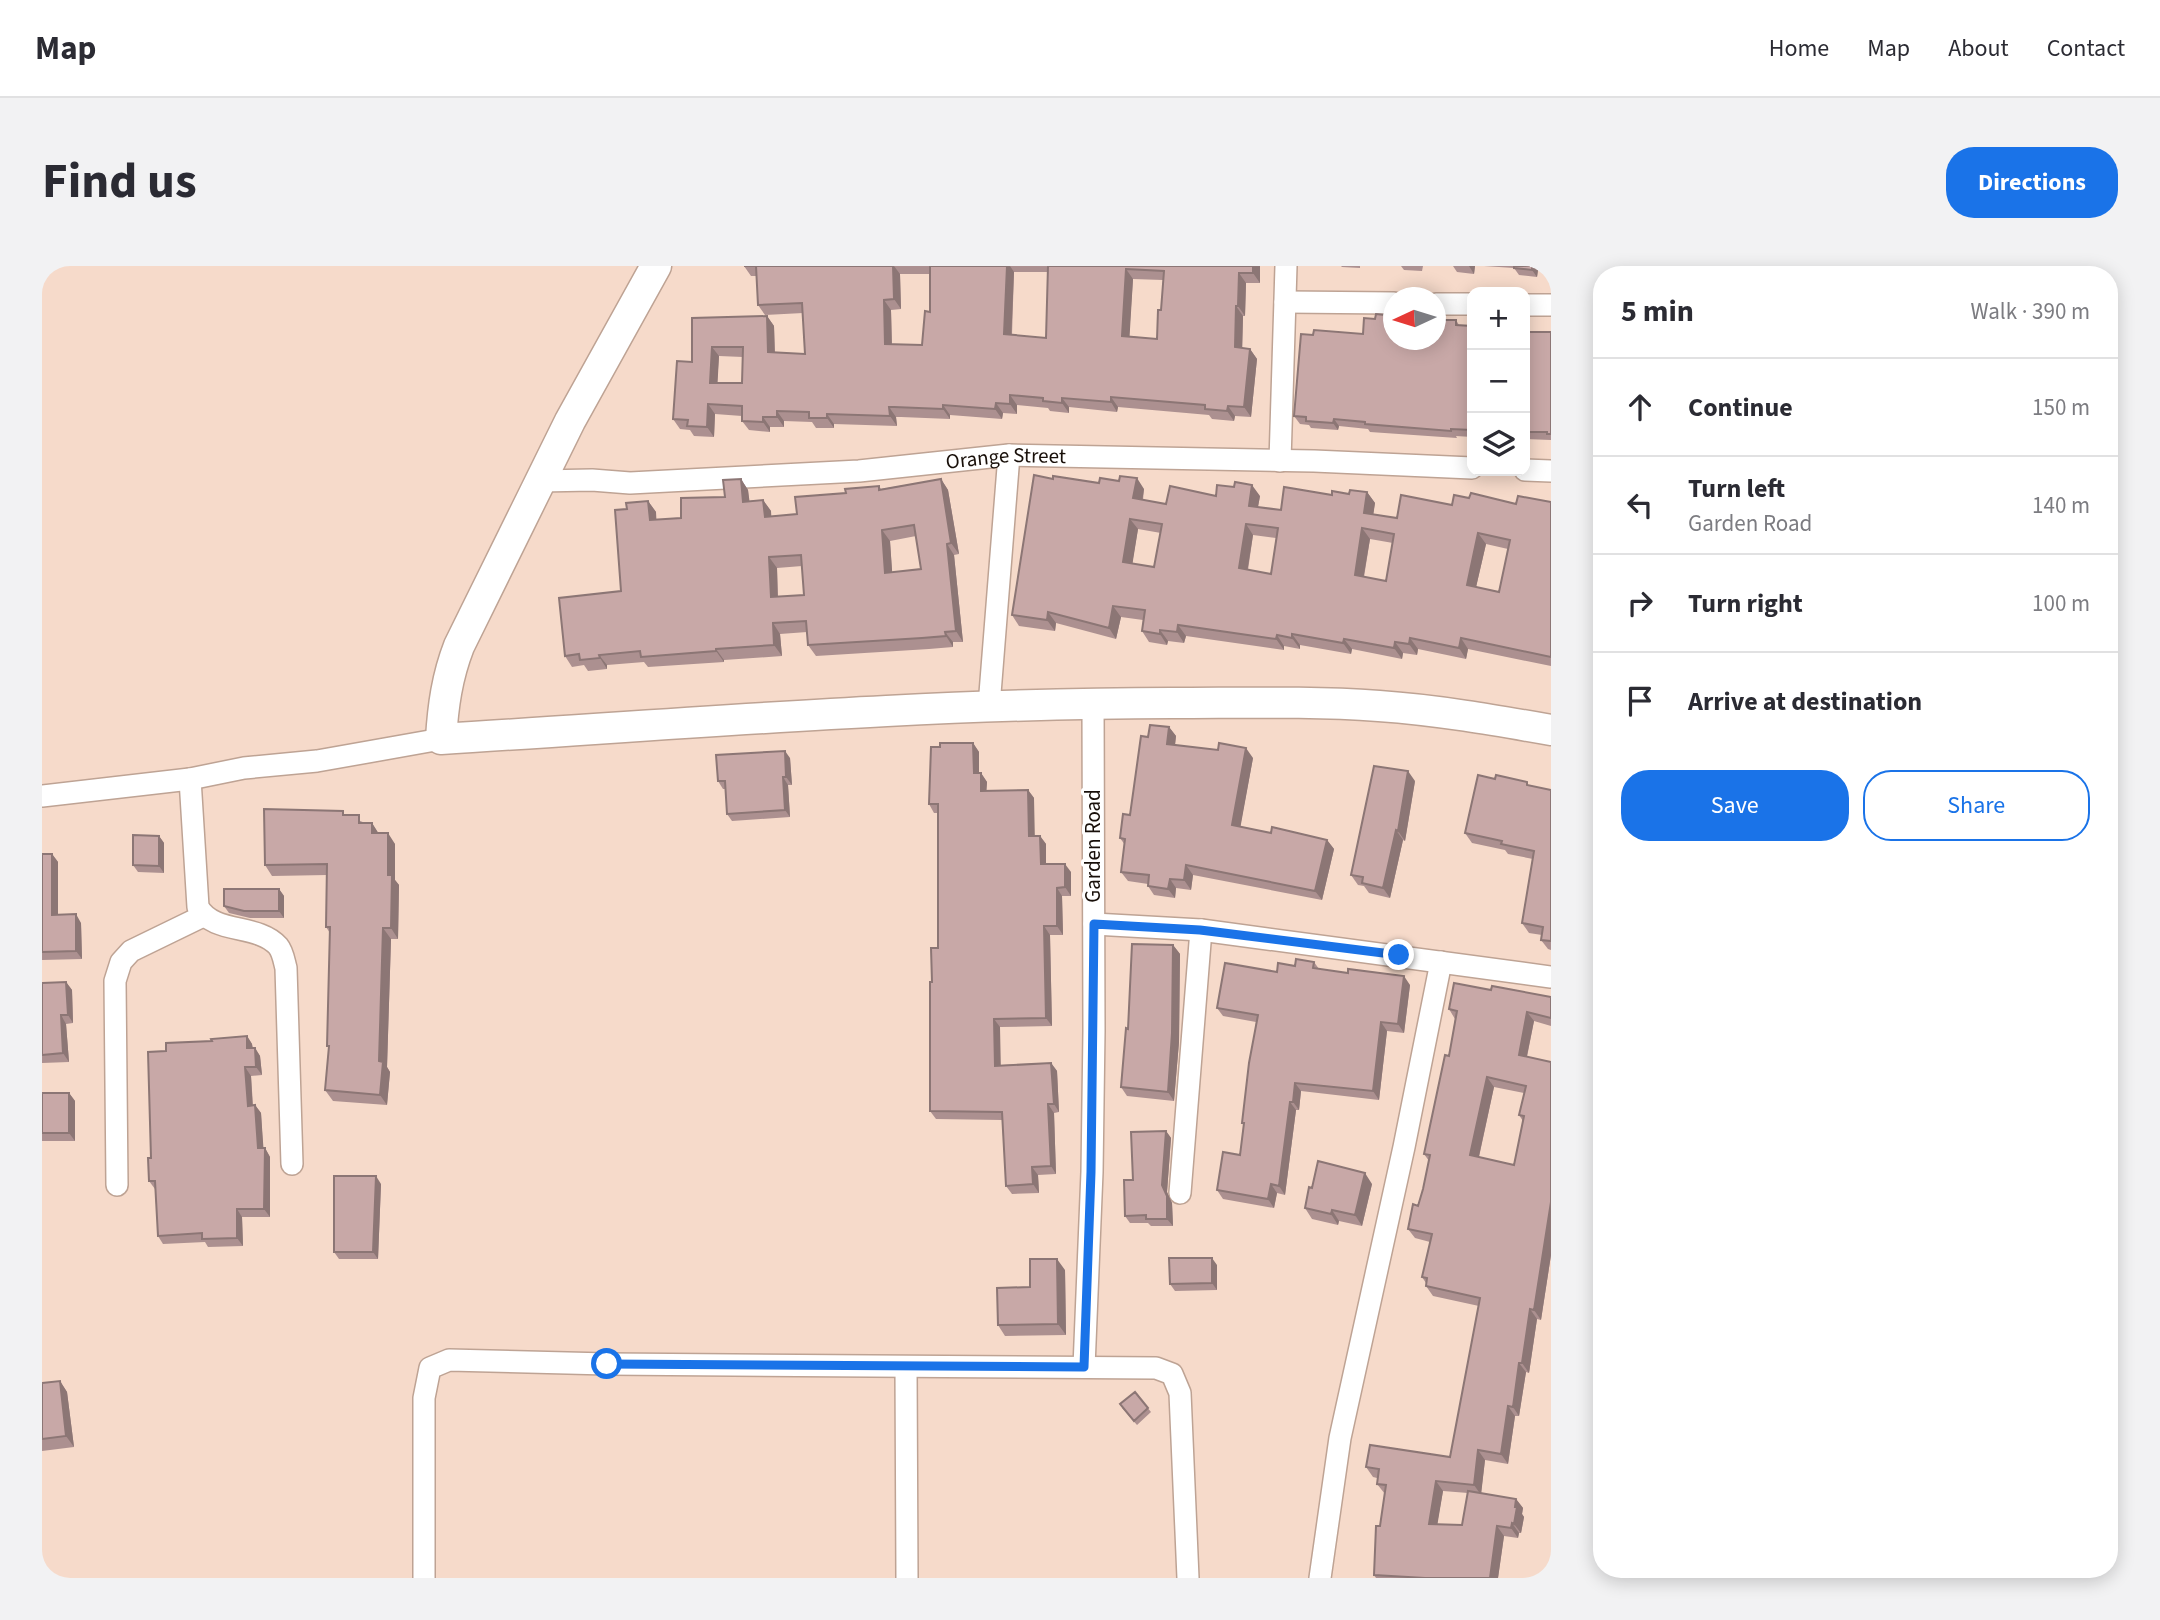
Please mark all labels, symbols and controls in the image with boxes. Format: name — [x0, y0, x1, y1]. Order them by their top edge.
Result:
text: Map — [35, 25, 96, 72]
text: Home — [1769, 31, 1829, 66]
text: Map — [1867, 31, 1910, 66]
text: About — [1948, 31, 2009, 66]
text: Contact — [2047, 31, 2125, 66]
text: Find us — [42, 147, 197, 217]
button: Directions — [1946, 147, 2118, 218]
north arrow — [1383, 287, 1446, 350]
map controls — [1467, 287, 1530, 476]
button: + — [1467, 287, 1530, 350]
text: 5 min — [1621, 290, 1694, 333]
text: Walk · 390 m — [1971, 295, 2090, 328]
button: − — [1467, 350, 1530, 413]
icon: ahead — [1621, 388, 1659, 426]
text: Continue — [1688, 389, 1793, 426]
text: 150 m — [2032, 391, 2090, 424]
button: layers — [1467, 413, 1530, 476]
street label: Orange Street — [944, 440, 1066, 477]
text: Turn left — [1688, 470, 1785, 507]
icon: left — [1621, 486, 1659, 524]
text: 140 m — [2032, 489, 2090, 522]
text: Garden Road — [1688, 507, 1812, 540]
icon: right — [1621, 584, 1659, 622]
text: Turn right — [1688, 585, 1803, 622]
text: 100 m — [2032, 587, 2090, 620]
icon: arrive — [1621, 682, 1659, 720]
text: Arrive at destination — [1688, 683, 1922, 720]
button: Save — [1621, 770, 1849, 841]
button: Share — [1863, 770, 2090, 841]
street label: Garden Road — [1078, 789, 1108, 903]
route end — [1383, 939, 1414, 970]
route start — [591, 1348, 622, 1379]

